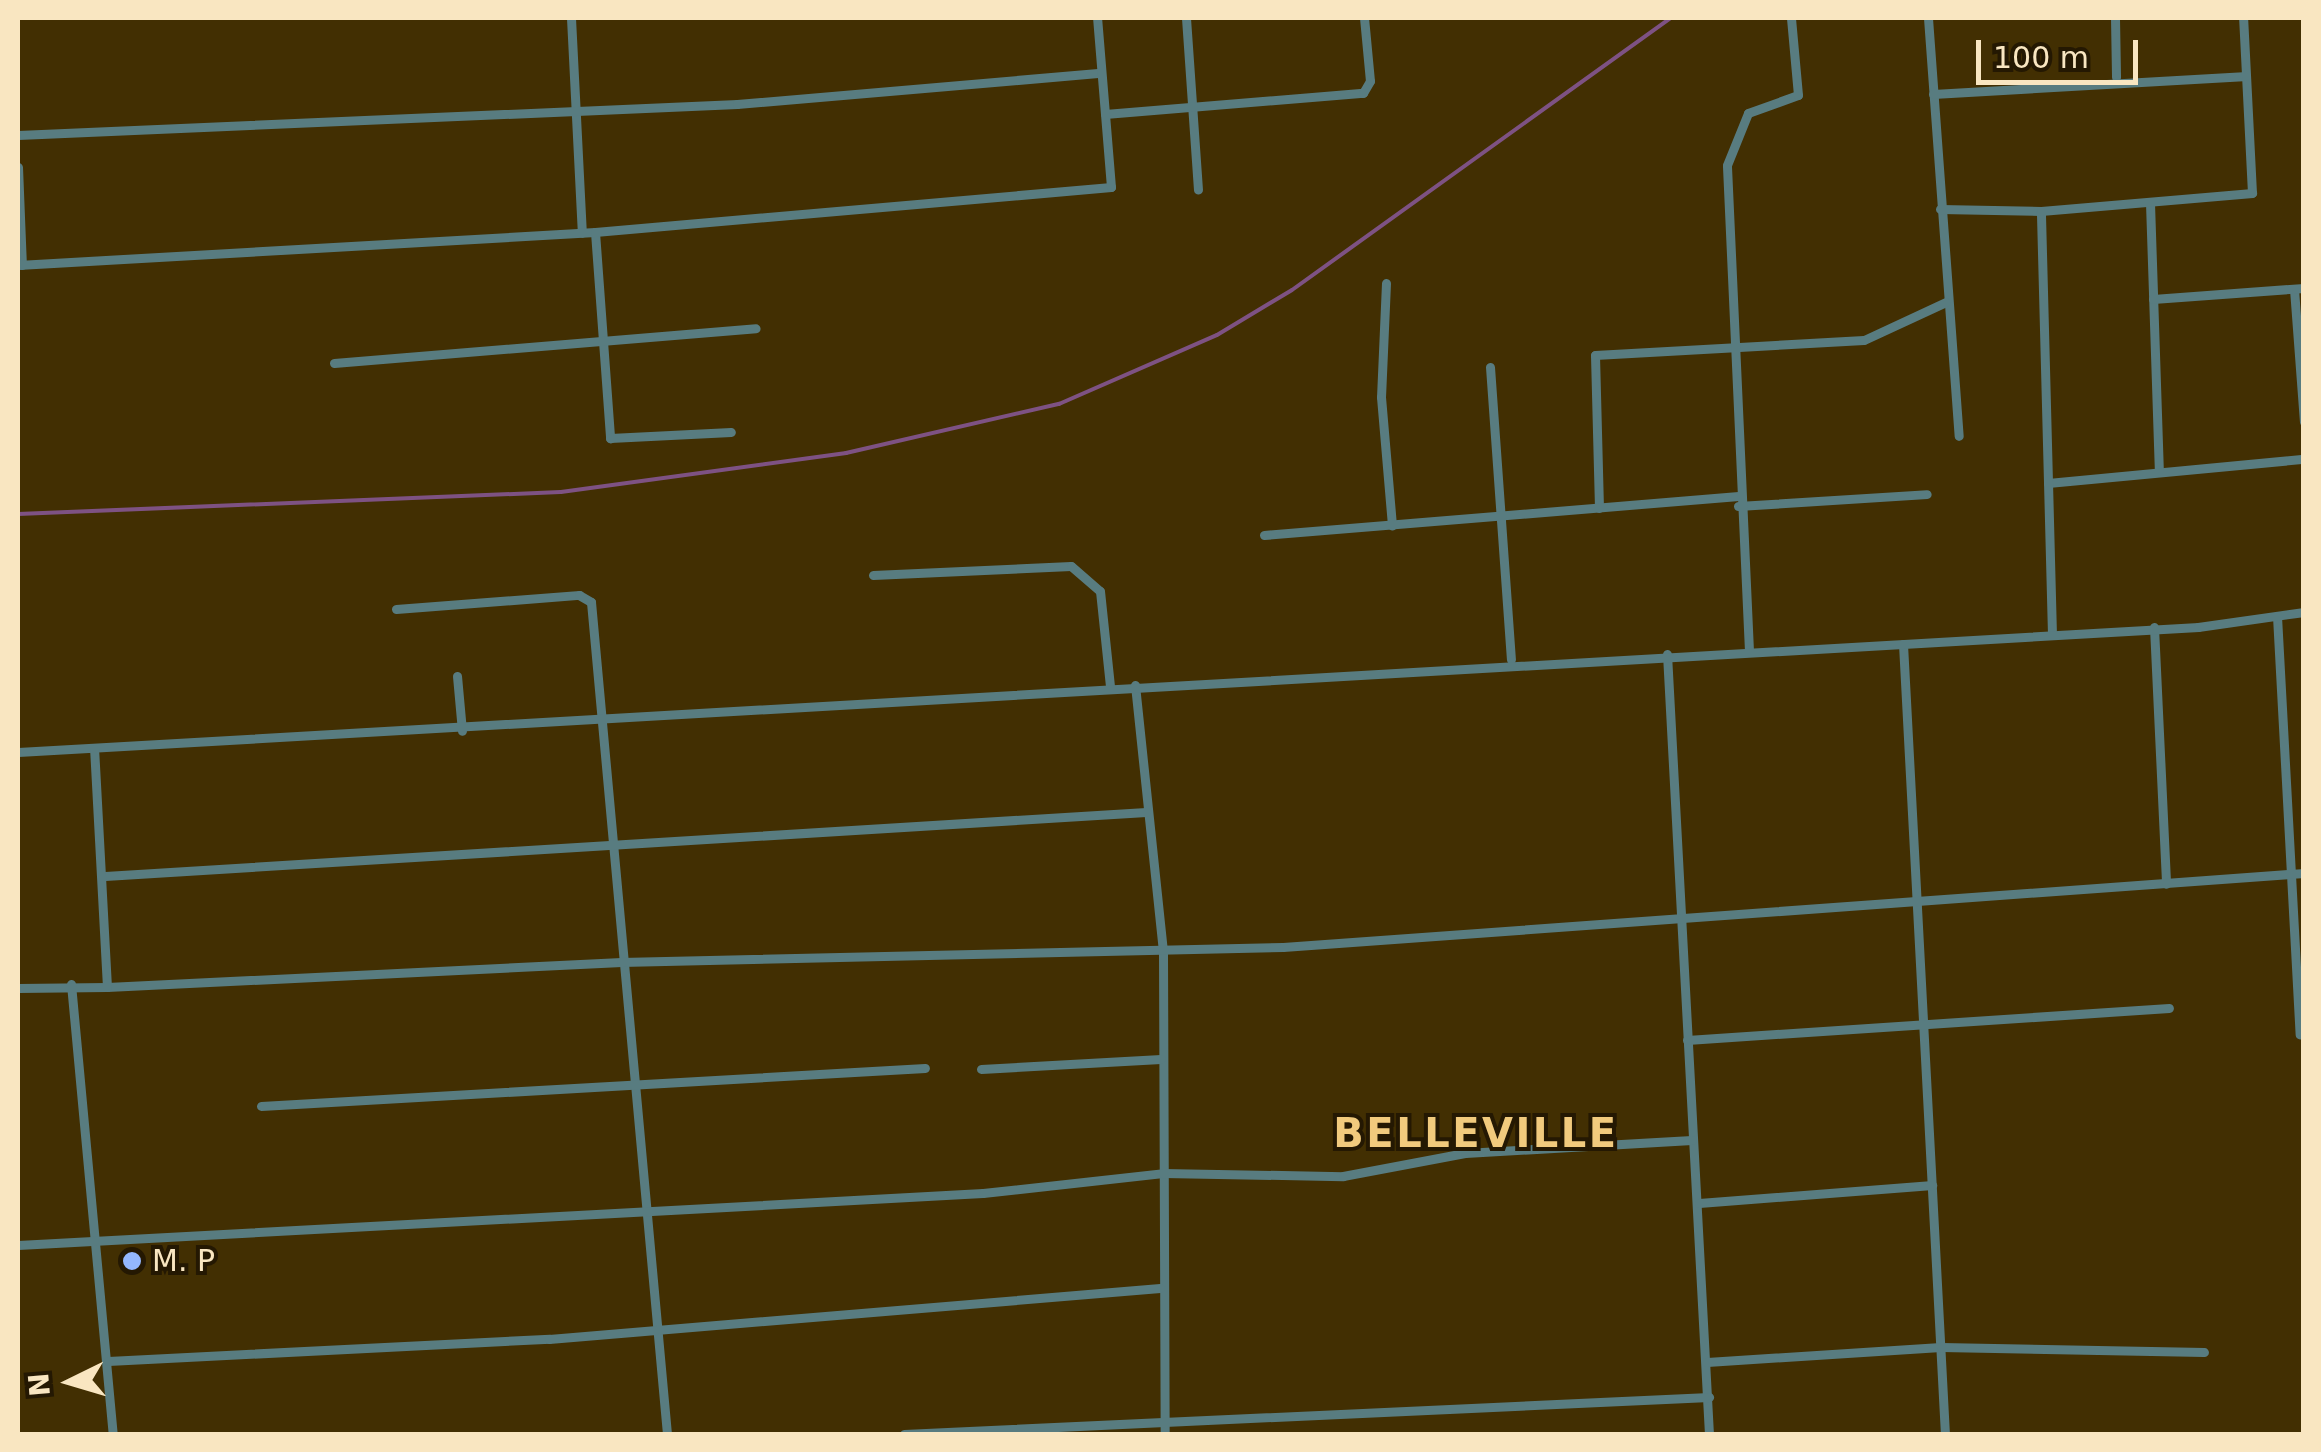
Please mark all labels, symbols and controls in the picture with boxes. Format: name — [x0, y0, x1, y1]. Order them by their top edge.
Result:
scale bar — [1981, 20, 2144, 82]
text: 100 m — [1993, 40, 2089, 75]
district label: BELLEVILLE — [1333, 1109, 1619, 1157]
place label: M. P — [152, 1243, 215, 1279]
marker: M. P — [121, 1250, 143, 1272]
north arrow — [20, 1332, 120, 1432]
text: N — [22, 1372, 57, 1398]

